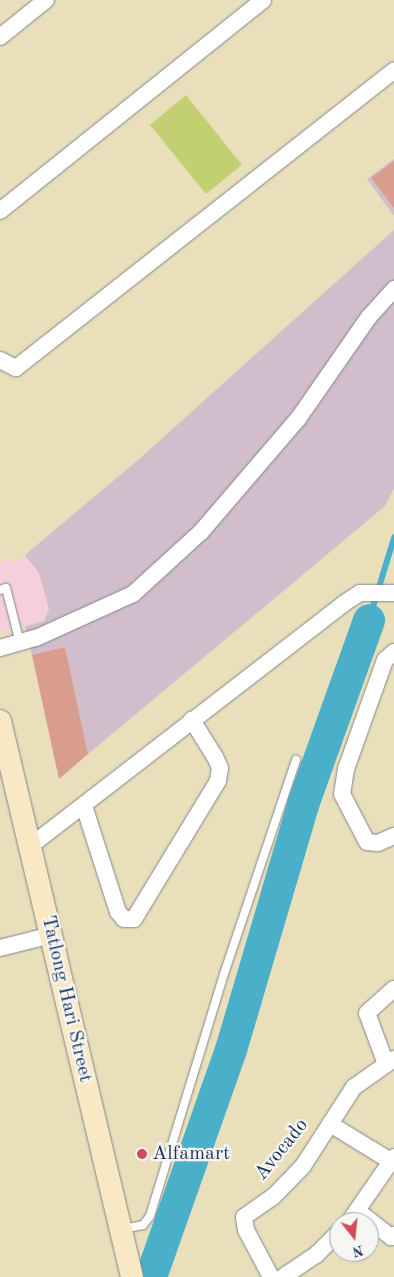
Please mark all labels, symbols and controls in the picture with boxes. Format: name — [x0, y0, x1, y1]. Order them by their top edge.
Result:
street label: Tatlong Hari Street — [35, 913, 97, 1085]
street label: Avocado — [250, 1114, 314, 1186]
place label: Alfamart — [152, 1142, 230, 1166]
marker: Alfamart — [136, 1148, 148, 1160]
north arrow — [329, 1212, 379, 1262]
text: N — [351, 1242, 365, 1259]

